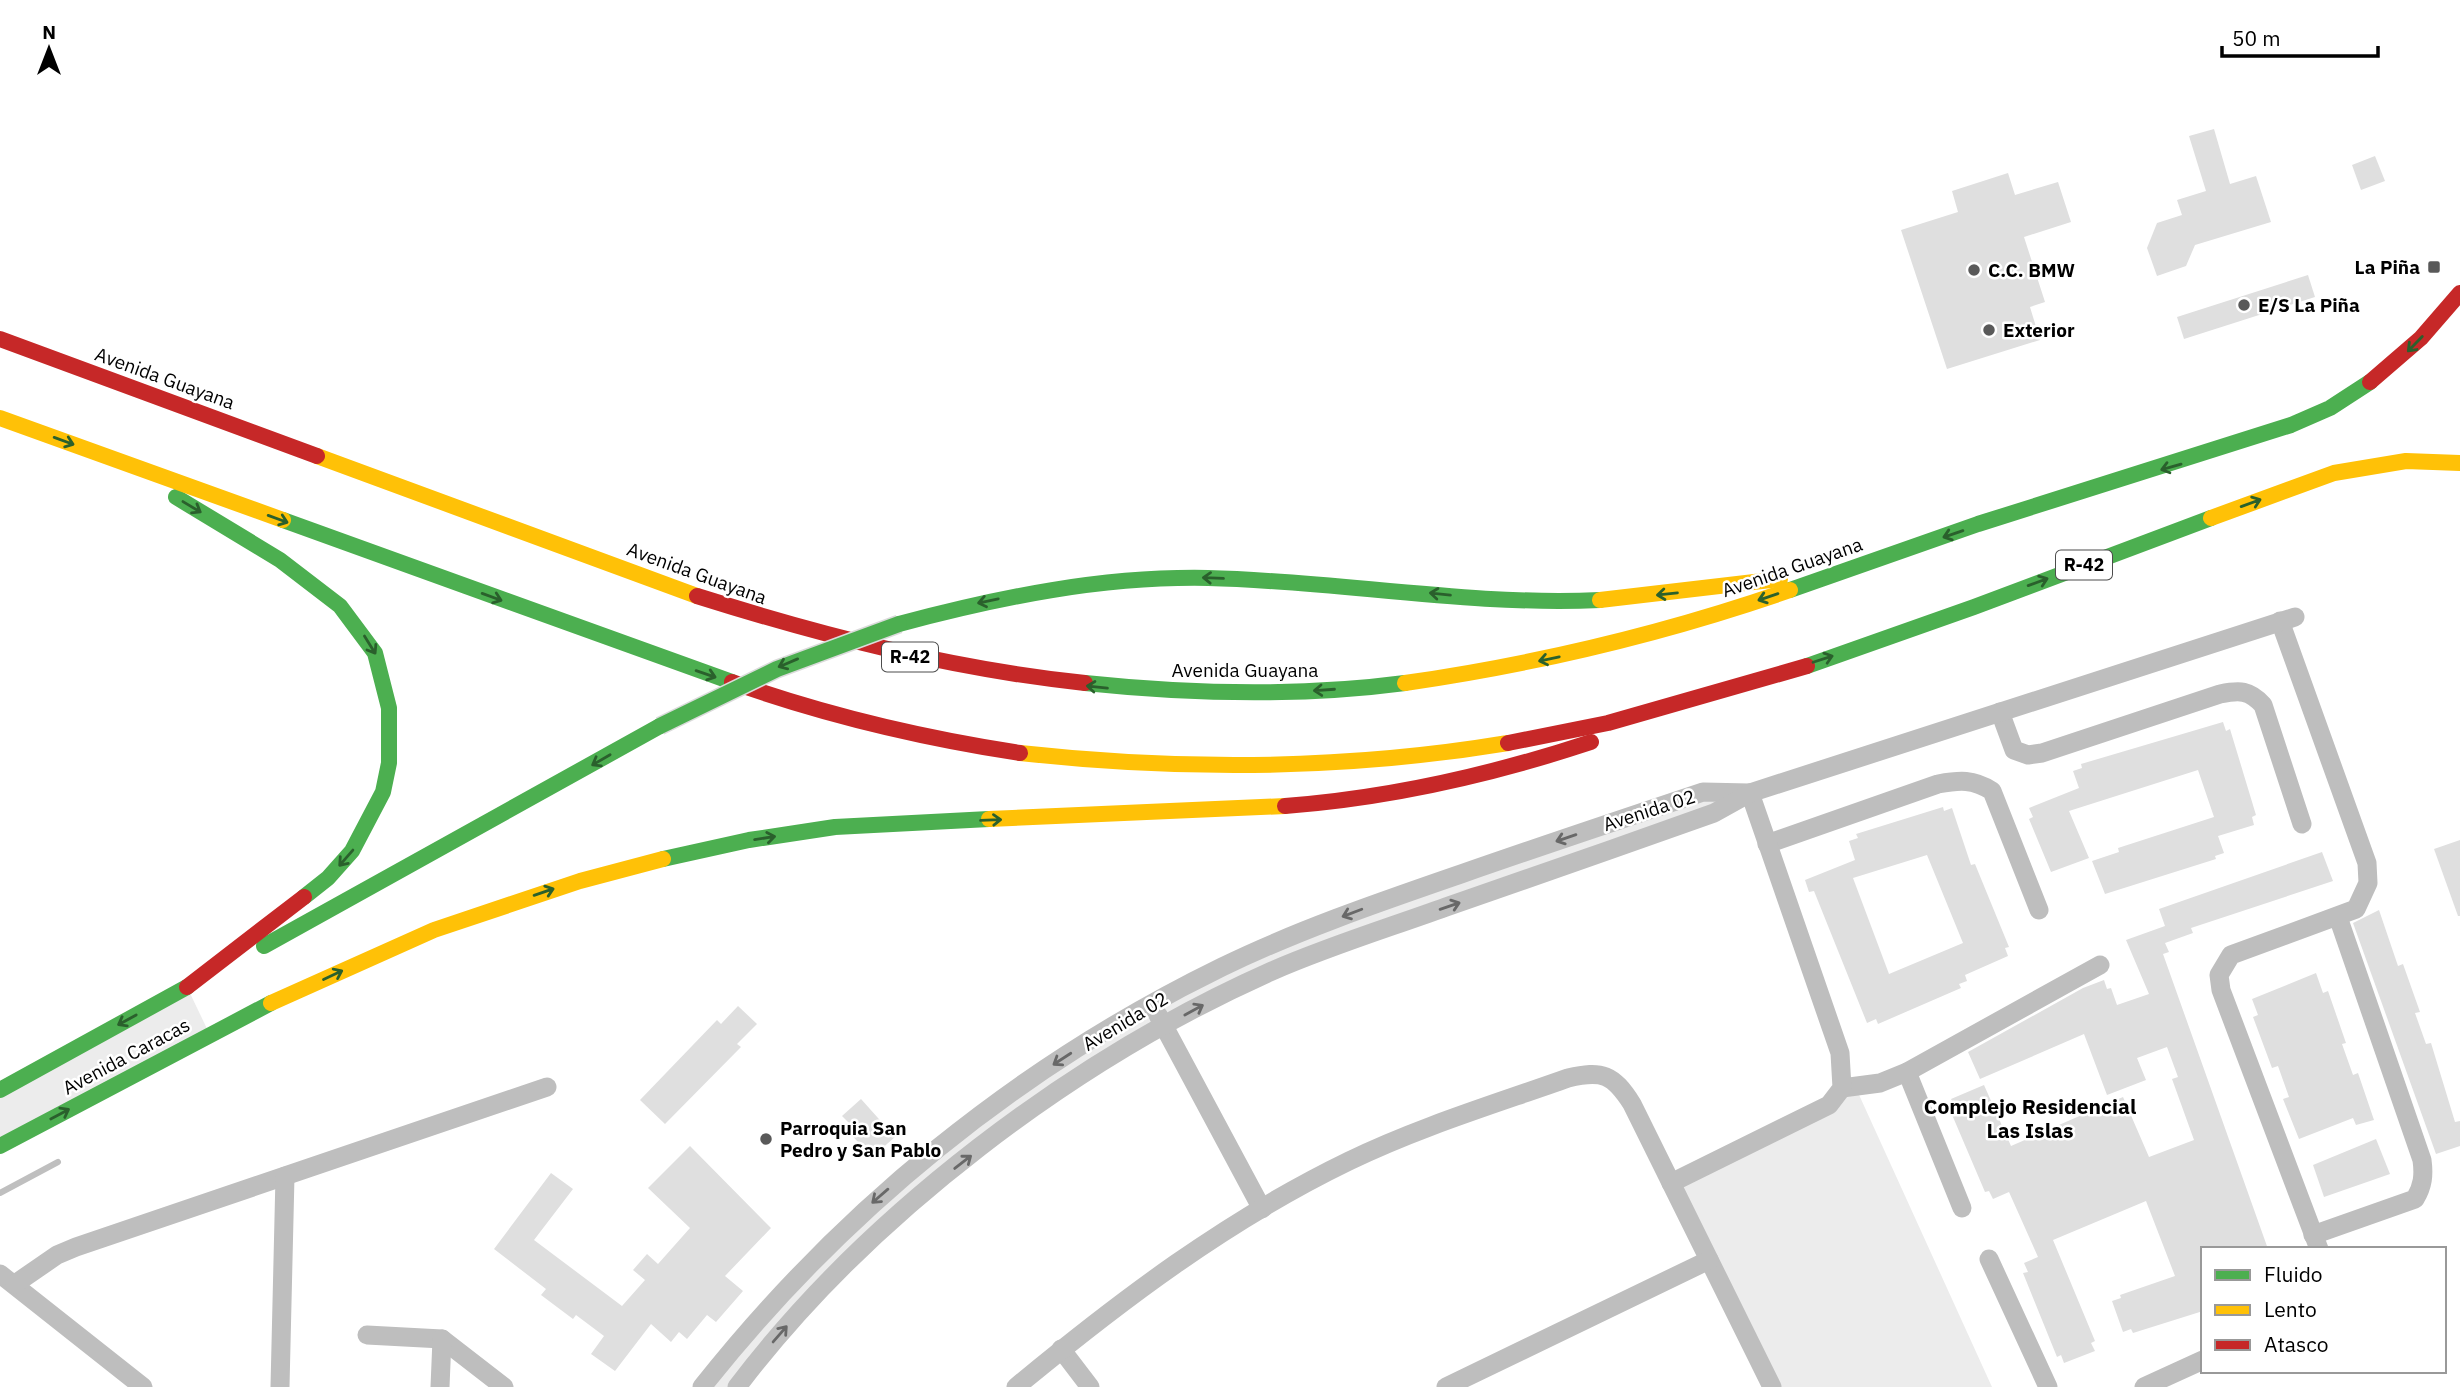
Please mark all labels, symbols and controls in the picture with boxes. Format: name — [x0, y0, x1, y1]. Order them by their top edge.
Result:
north arrow — [14, 14, 84, 84]
scale bar — [2222, 14, 2378, 58]
text: N — [42, 20, 56, 44]
text: 50 m — [2232, 24, 2281, 52]
place label: La Piña — [2355, 255, 2420, 279]
place label: C.C. BMW — [1988, 258, 2075, 282]
marker: La Piña — [2426, 259, 2442, 275]
marker: C.C. BMW — [1966, 262, 1982, 278]
place label: E/S La Piña — [2258, 293, 2360, 317]
marker: E/S La Piña — [2236, 297, 2252, 313]
place label: Exterior — [2003, 318, 2075, 342]
marker: Exterior — [1981, 322, 1997, 338]
one-way arrow — [2406, 335, 2423, 352]
street label: Avenida Guayana — [92, 342, 238, 414]
one-way arrow — [52, 436, 74, 449]
one-way arrow — [2160, 461, 2182, 474]
one-way arrow — [2239, 496, 2261, 508]
one-way arrow — [182, 500, 202, 514]
one-way arrow — [266, 514, 288, 526]
one-way arrow — [1943, 529, 1965, 541]
street label: Avenida Guayana — [1719, 532, 1865, 602]
street label: Avenida Guayana — [624, 537, 770, 609]
road number: R-42 — [2056, 550, 2112, 580]
one-way arrow — [1202, 571, 1225, 585]
one-way arrow — [2026, 575, 2048, 587]
one-way arrow — [1656, 587, 1679, 600]
one-way arrow — [1429, 588, 1452, 601]
one-way arrow — [480, 591, 502, 604]
one-way arrow — [1758, 592, 1780, 604]
one-way arrow — [977, 595, 1000, 609]
one-way arrow — [362, 635, 377, 654]
road number: R-42 — [882, 642, 938, 672]
one-way arrow — [1538, 652, 1561, 666]
one-way arrow — [1812, 652, 1834, 664]
one-way arrow — [778, 657, 800, 670]
street label: Avenida Guayana — [1172, 658, 1318, 682]
one-way arrow — [694, 669, 716, 681]
one-way arrow — [1086, 680, 1109, 693]
one-way arrow — [1314, 684, 1336, 697]
one-way arrow — [591, 753, 611, 767]
street label: Avenida 02 — [1600, 784, 1698, 836]
one-way arrow — [980, 813, 1003, 826]
one-way arrow — [753, 831, 776, 844]
one-way arrow — [1556, 833, 1578, 845]
one-way arrow — [338, 849, 354, 867]
one-way arrow — [533, 885, 555, 897]
one-way arrow — [1438, 899, 1460, 911]
one-way arrow — [1341, 908, 1363, 921]
one-way arrow — [322, 968, 343, 981]
street label: Avenida 02 — [1078, 986, 1172, 1056]
one-way arrow — [1183, 1003, 1204, 1016]
street label: Avenida Caracas — [58, 1012, 194, 1100]
one-way arrow — [117, 1014, 138, 1027]
one-way arrow — [1052, 1053, 1072, 1067]
district label: Complejo Residencial Las Islas — [1924, 1092, 2136, 1144]
one-way arrow — [50, 1107, 70, 1121]
place label: Parroquia San Pedro y San Pablo — [780, 1116, 941, 1162]
marker: Parroquia San Pedro y San Pablo — [758, 1131, 774, 1147]
one-way arrow — [953, 1154, 972, 1169]
one-way arrow — [871, 1188, 889, 1204]
legend — [2201, 1247, 2446, 1373]
text: Fluido — [2264, 1260, 2323, 1288]
text: Lento — [2264, 1295, 2317, 1323]
one-way arrow — [772, 1325, 788, 1343]
text: Atasco — [2264, 1330, 2328, 1358]

